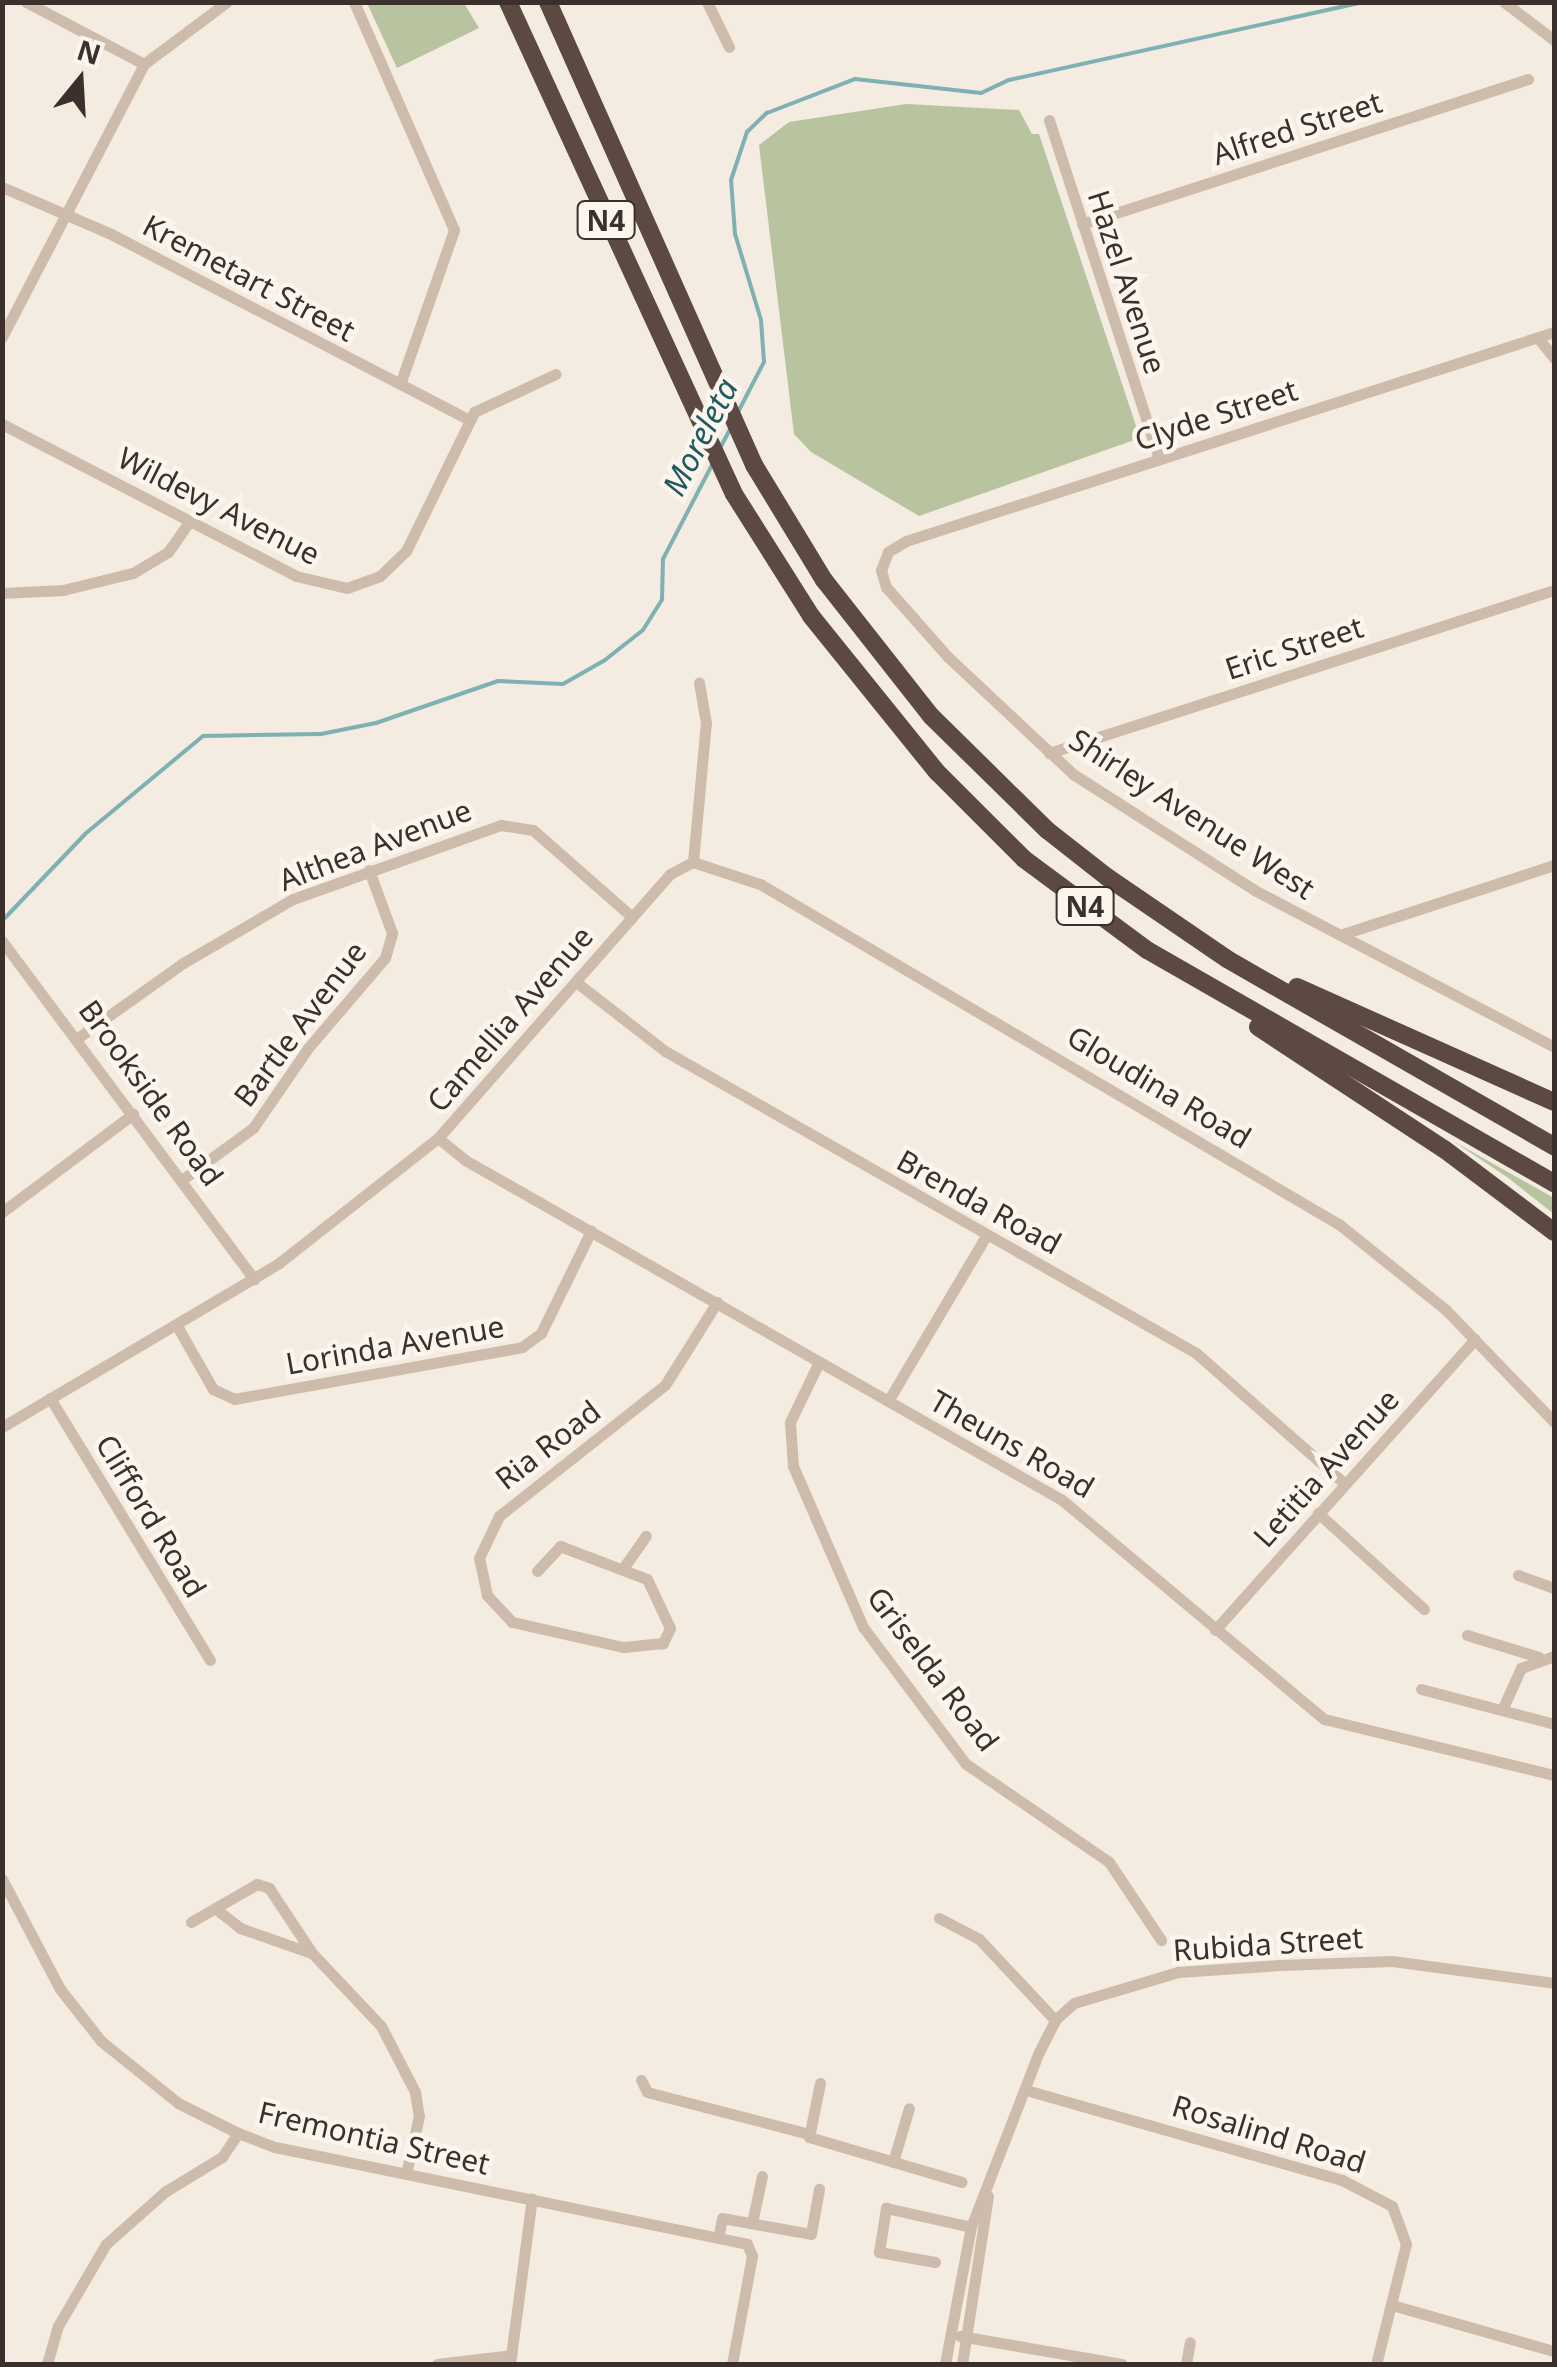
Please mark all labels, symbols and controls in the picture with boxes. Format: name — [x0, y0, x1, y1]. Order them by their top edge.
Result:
north arrow — [30, 30, 130, 130]
text: N — [73, 30, 106, 73]
street label: Alfred Street — [1208, 84, 1386, 172]
street label: Hazel Avenue — [1080, 186, 1174, 378]
road number: N4 — [576, 197, 636, 243]
street label: Kremetart Street — [137, 207, 361, 349]
water label: Moreleta — [654, 372, 746, 502]
street label: Clyde Street — [1130, 372, 1302, 458]
street label: Wildevy Avenue — [112, 440, 326, 572]
street label: Eric Street — [1221, 609, 1367, 687]
street label: Shirley Avenue West — [1063, 721, 1321, 907]
street label: Althea Avenue — [274, 792, 476, 898]
road number: N4 — [1055, 883, 1115, 929]
street label: Camellia Avenue — [420, 919, 600, 1119]
street label: Bartle Avenue — [226, 934, 374, 1114]
street label: Brookside Road — [71, 993, 231, 1193]
street label: Gloudina Road — [1061, 1018, 1257, 1156]
street label: Brenda Road — [891, 1142, 1067, 1262]
street label: Lorinda Avenue — [283, 1308, 507, 1382]
street label: Letitia Avenue — [1246, 1382, 1406, 1554]
street label: Theuns Road — [924, 1383, 1100, 1505]
street label: Ria Road — [488, 1393, 608, 1497]
street label: Clifford Road — [88, 1428, 214, 1604]
street label: Griselda Road — [860, 1580, 1006, 1758]
street label: Rubida Street — [1172, 1919, 1364, 1969]
street label: Rosalind Road — [1168, 2087, 1370, 2181]
street label: Fremontia Street — [255, 2094, 493, 2182]

